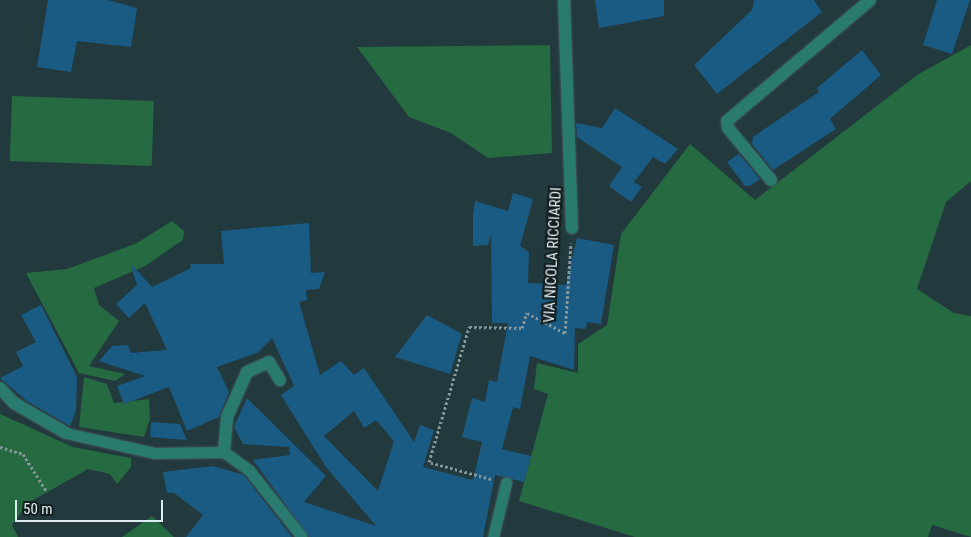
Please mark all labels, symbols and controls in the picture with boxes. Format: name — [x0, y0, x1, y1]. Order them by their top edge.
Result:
street label: VIA NICOLA RICCIARDI — [540, 187, 566, 323]
scale bar — [18, 490, 165, 522]
text: 50 m — [23, 500, 53, 518]

